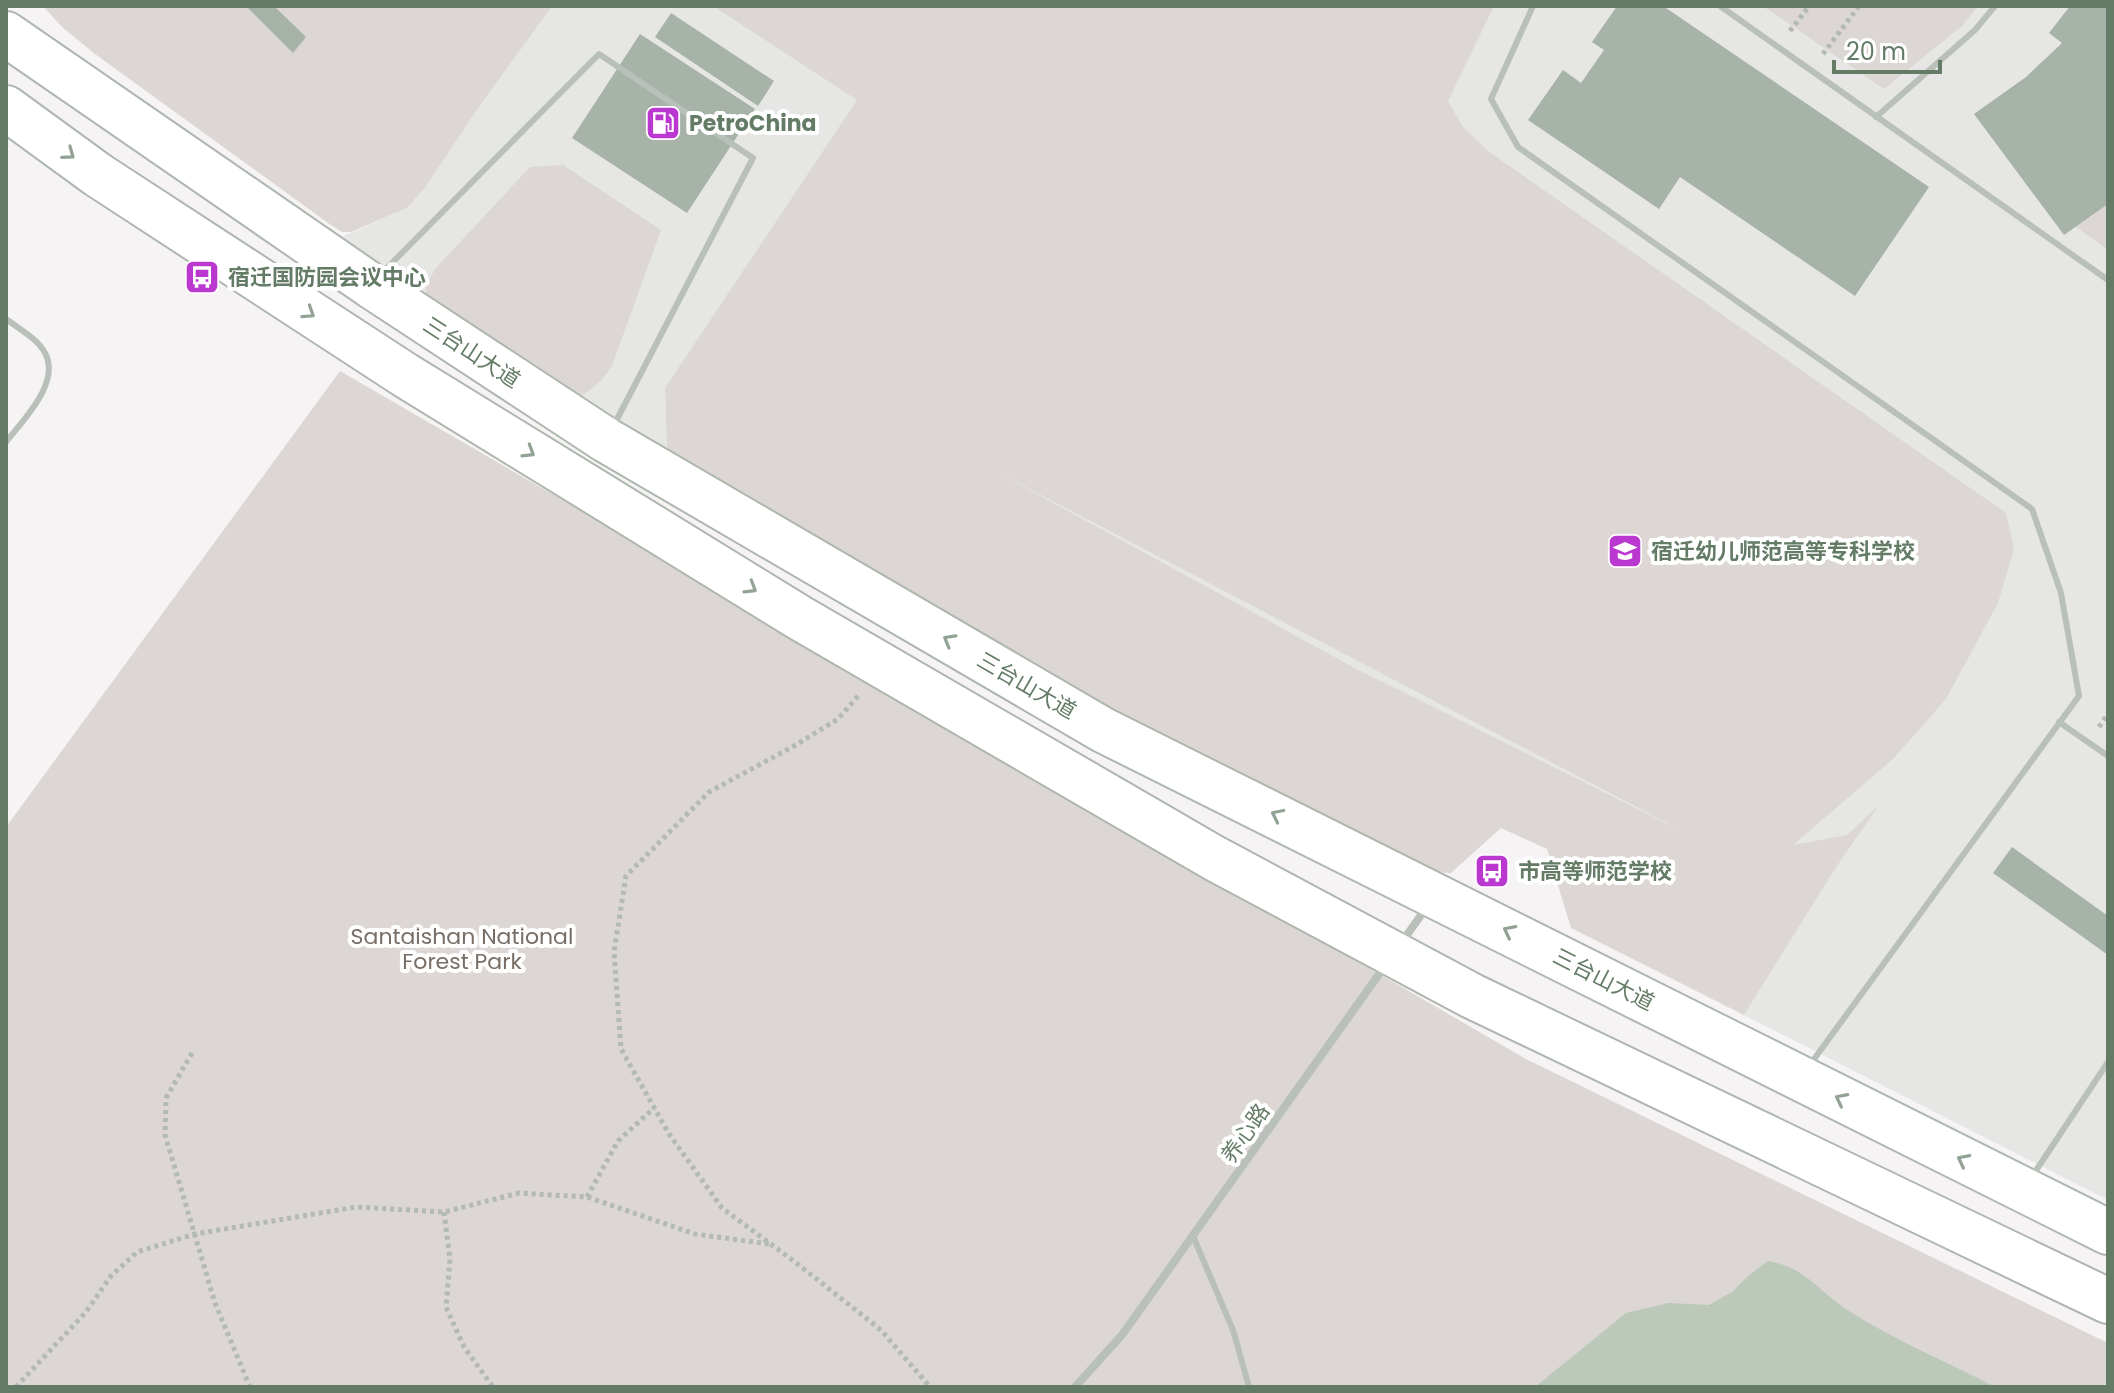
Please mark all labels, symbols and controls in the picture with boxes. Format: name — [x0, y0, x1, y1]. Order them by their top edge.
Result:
scale bar — [1834, 24, 1940, 74]
text: 20 m — [1846, 35, 1906, 68]
fuel station icon: PetroChina — [644, 104, 682, 142]
place label: PetroChina — [689, 108, 817, 139]
one-way arrow — [61, 144, 75, 159]
bus stop icon: 宿迁国防园会议中心 — [183, 258, 221, 296]
place label: 宿迁国防园会议中心 — [228, 262, 426, 293]
one-way arrow — [301, 303, 315, 318]
street label: 三台山大道 — [417, 309, 526, 395]
one-way arrow — [520, 442, 535, 458]
school or university icon: 宿迁幼儿师范高等专科学校 — [1606, 532, 1644, 570]
place label: 宿迁幼儿师范高等专科学校 — [1651, 536, 1915, 567]
one-way arrow — [742, 578, 756, 593]
one-way arrow — [943, 634, 958, 650]
street label: 三台山大道 — [971, 645, 1082, 726]
one-way arrow — [1270, 810, 1285, 825]
bus stop icon: 市高等师范学校 — [1473, 852, 1511, 890]
place label: 市高等师范学校 — [1518, 856, 1672, 887]
park label: Santaishan National Forest Park — [351, 921, 573, 977]
one-way arrow — [1503, 926, 1518, 941]
street label: 三台山大道 — [1548, 941, 1660, 1018]
one-way arrow — [1835, 1093, 1850, 1109]
street label: 养心路 — [1214, 1097, 1277, 1169]
one-way arrow — [1956, 1155, 1971, 1170]

